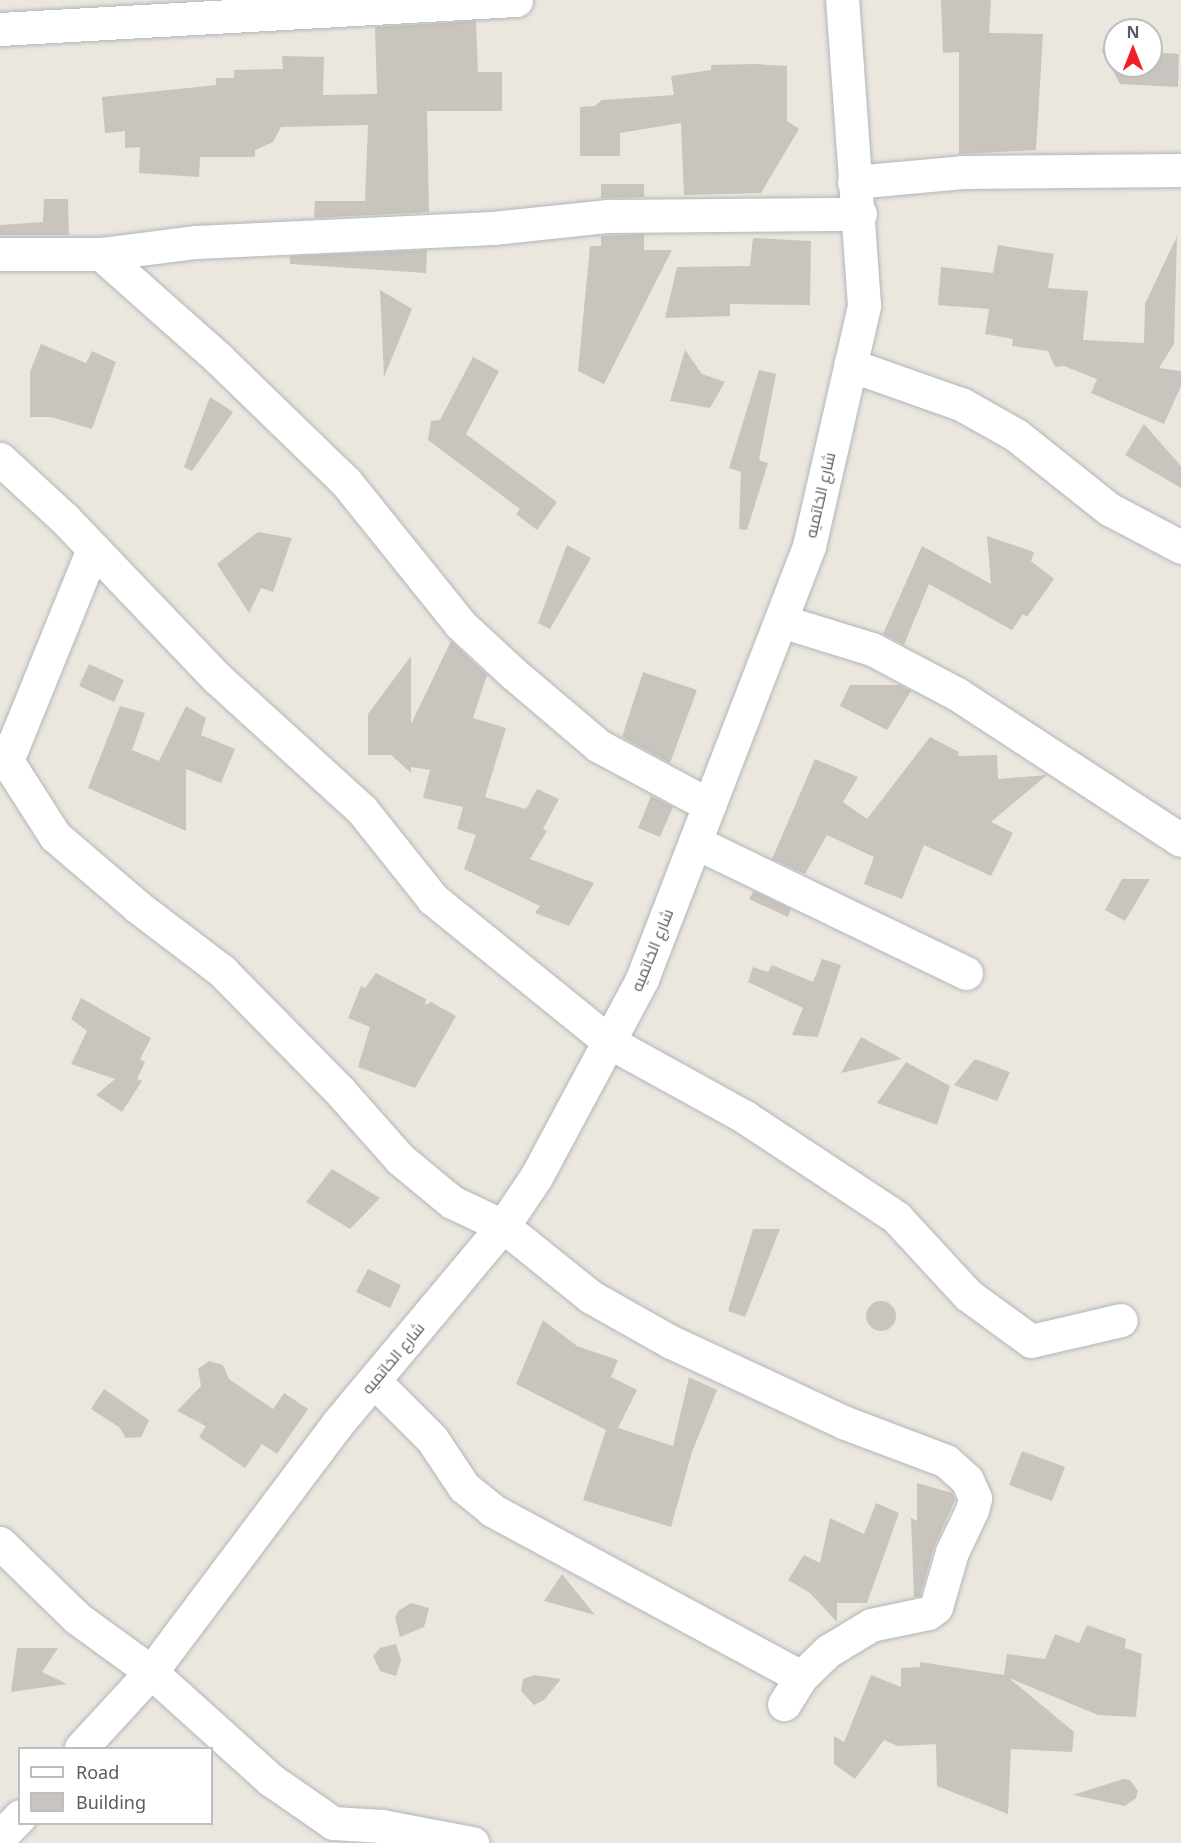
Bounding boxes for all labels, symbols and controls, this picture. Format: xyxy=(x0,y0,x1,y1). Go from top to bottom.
north arrow xyxy=(1103,18,1163,78)
text: N xyxy=(1126,21,1140,43)
street label: شارع الخاتميه xyxy=(801,450,839,540)
street label: شارع الخاتميه xyxy=(627,906,677,994)
street label: شارع الخاتميه xyxy=(358,1318,428,1398)
legend xyxy=(18,1747,213,1825)
text: Road xyxy=(76,1760,119,1784)
text: Building xyxy=(76,1790,146,1814)

